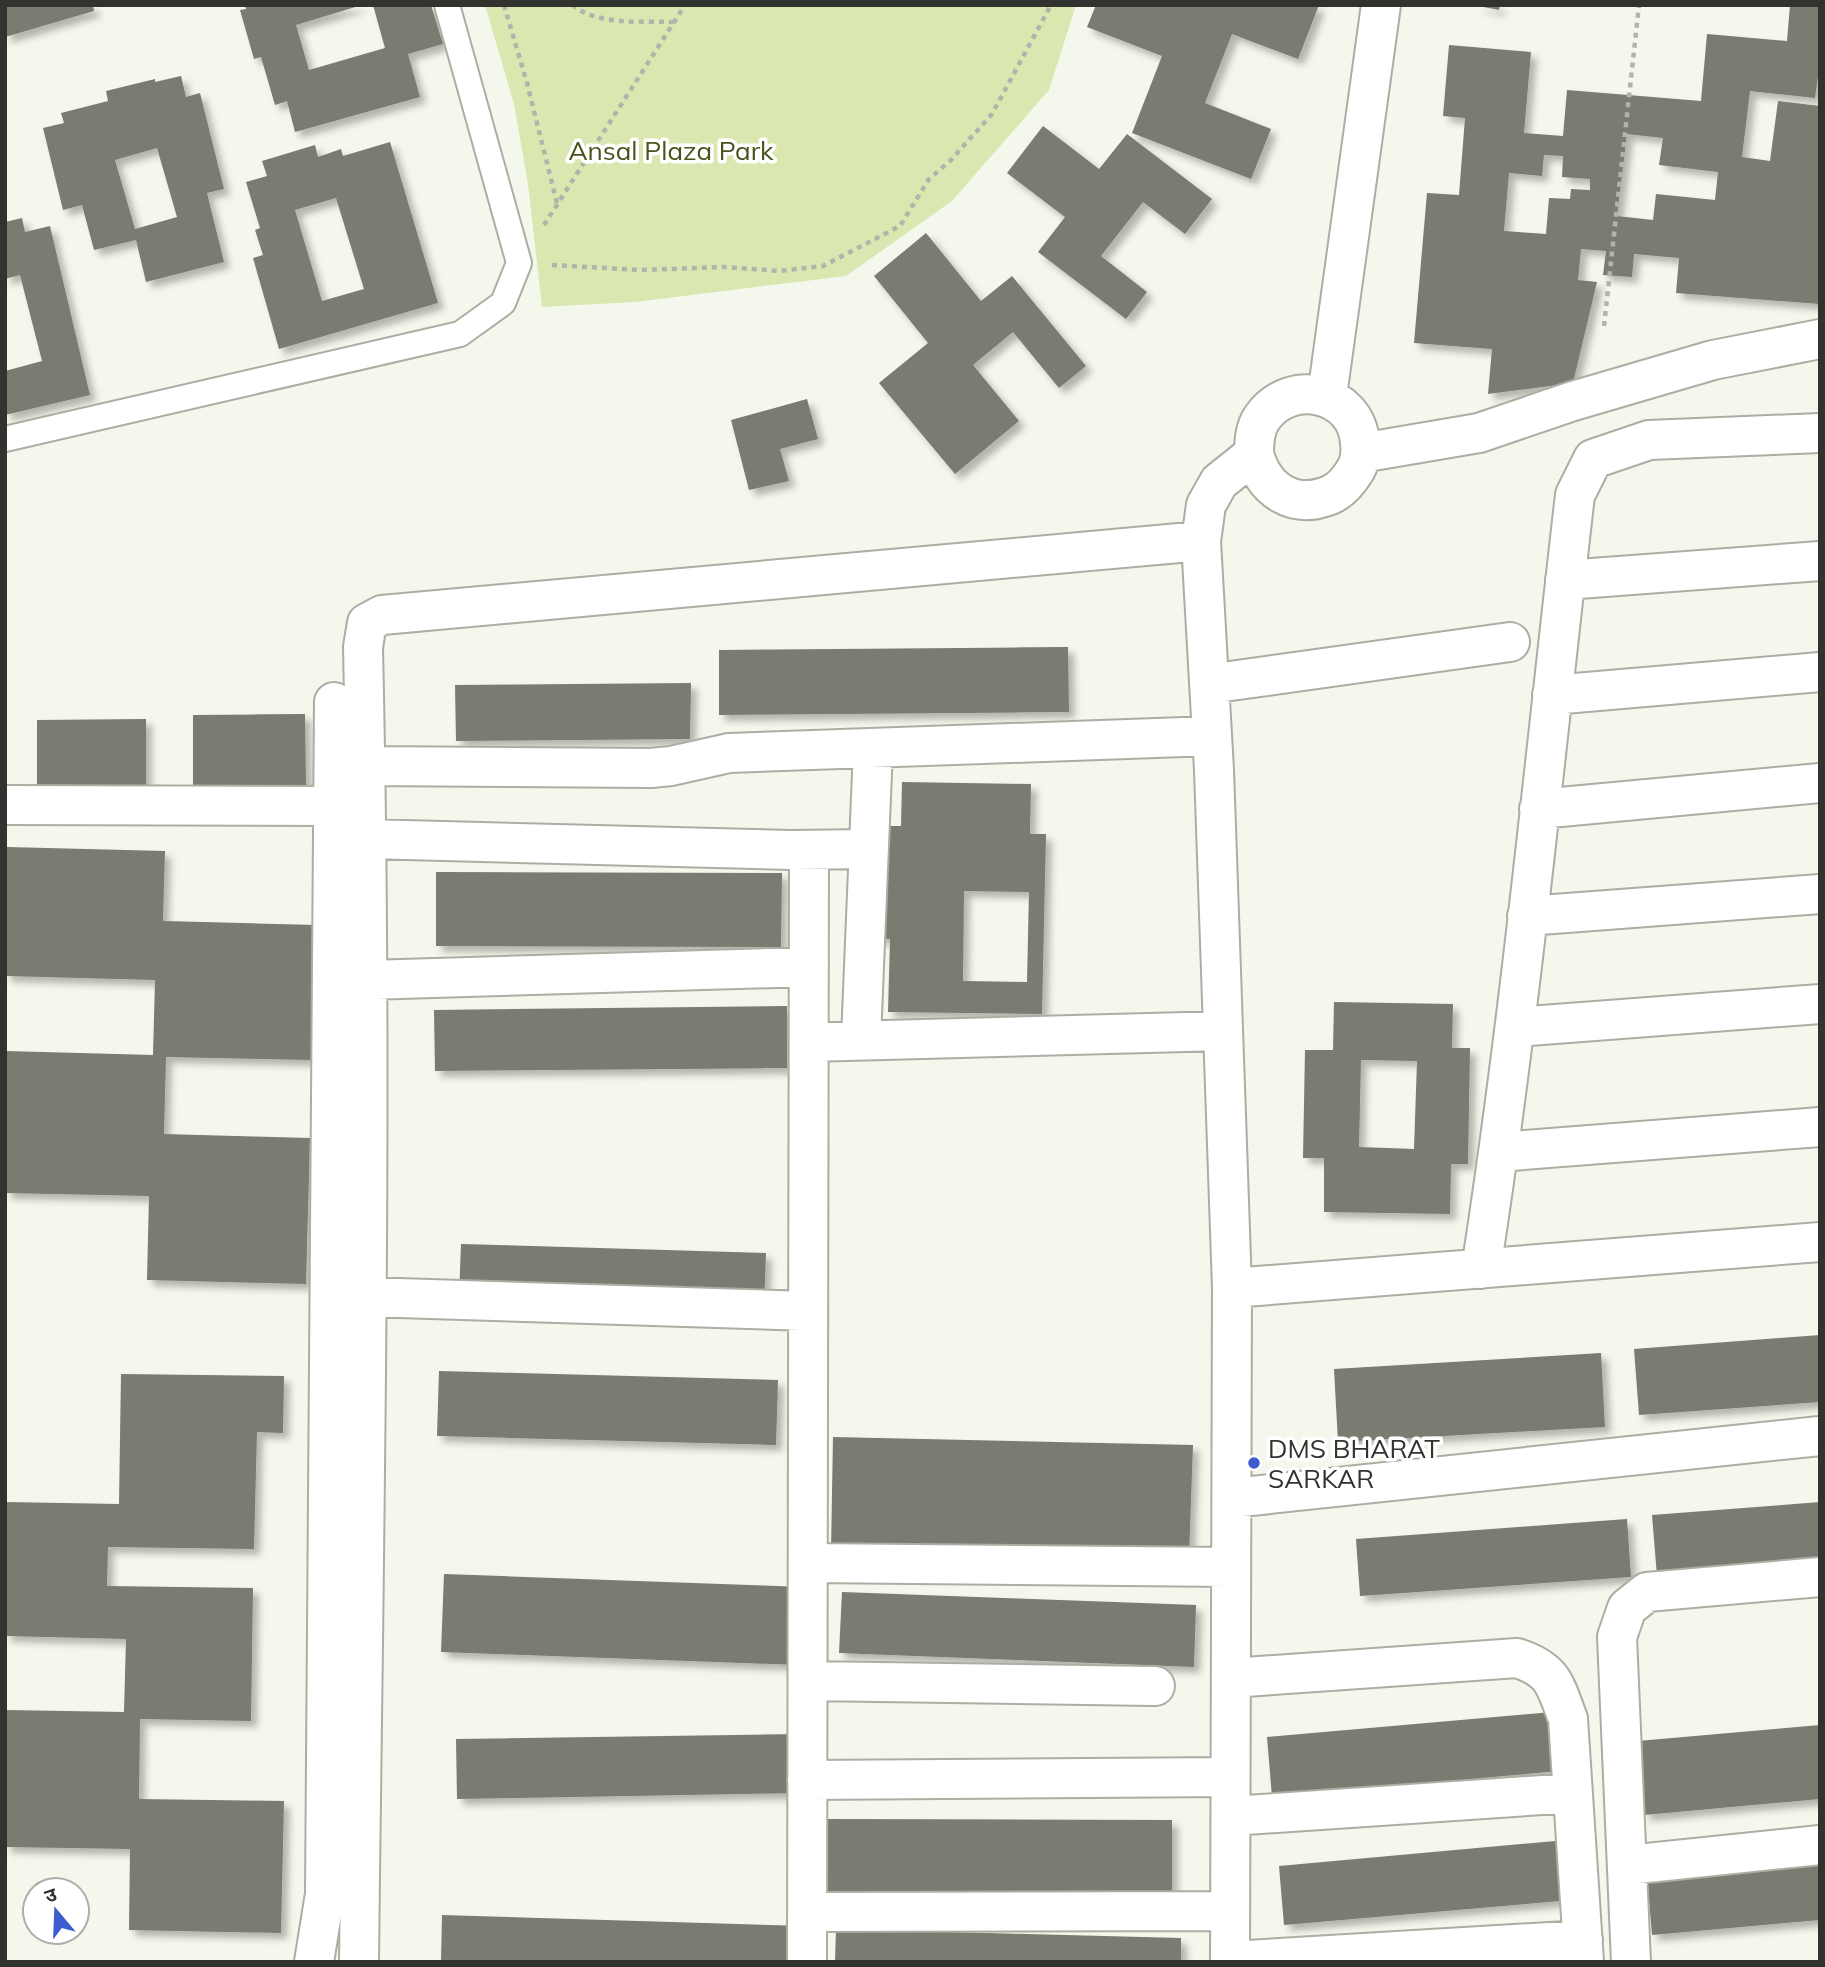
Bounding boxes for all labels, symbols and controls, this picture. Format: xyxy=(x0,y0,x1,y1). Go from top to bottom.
park label: Ansal Plaza Park xyxy=(568,134,774,167)
place label: DMS BHARAT SARKAR xyxy=(1268,1432,1440,1495)
marker: DMS BHARAT SARKAR xyxy=(1246,1455,1262,1471)
north arrow xyxy=(21,1876,91,1946)
text: उ xyxy=(41,1881,60,1908)

